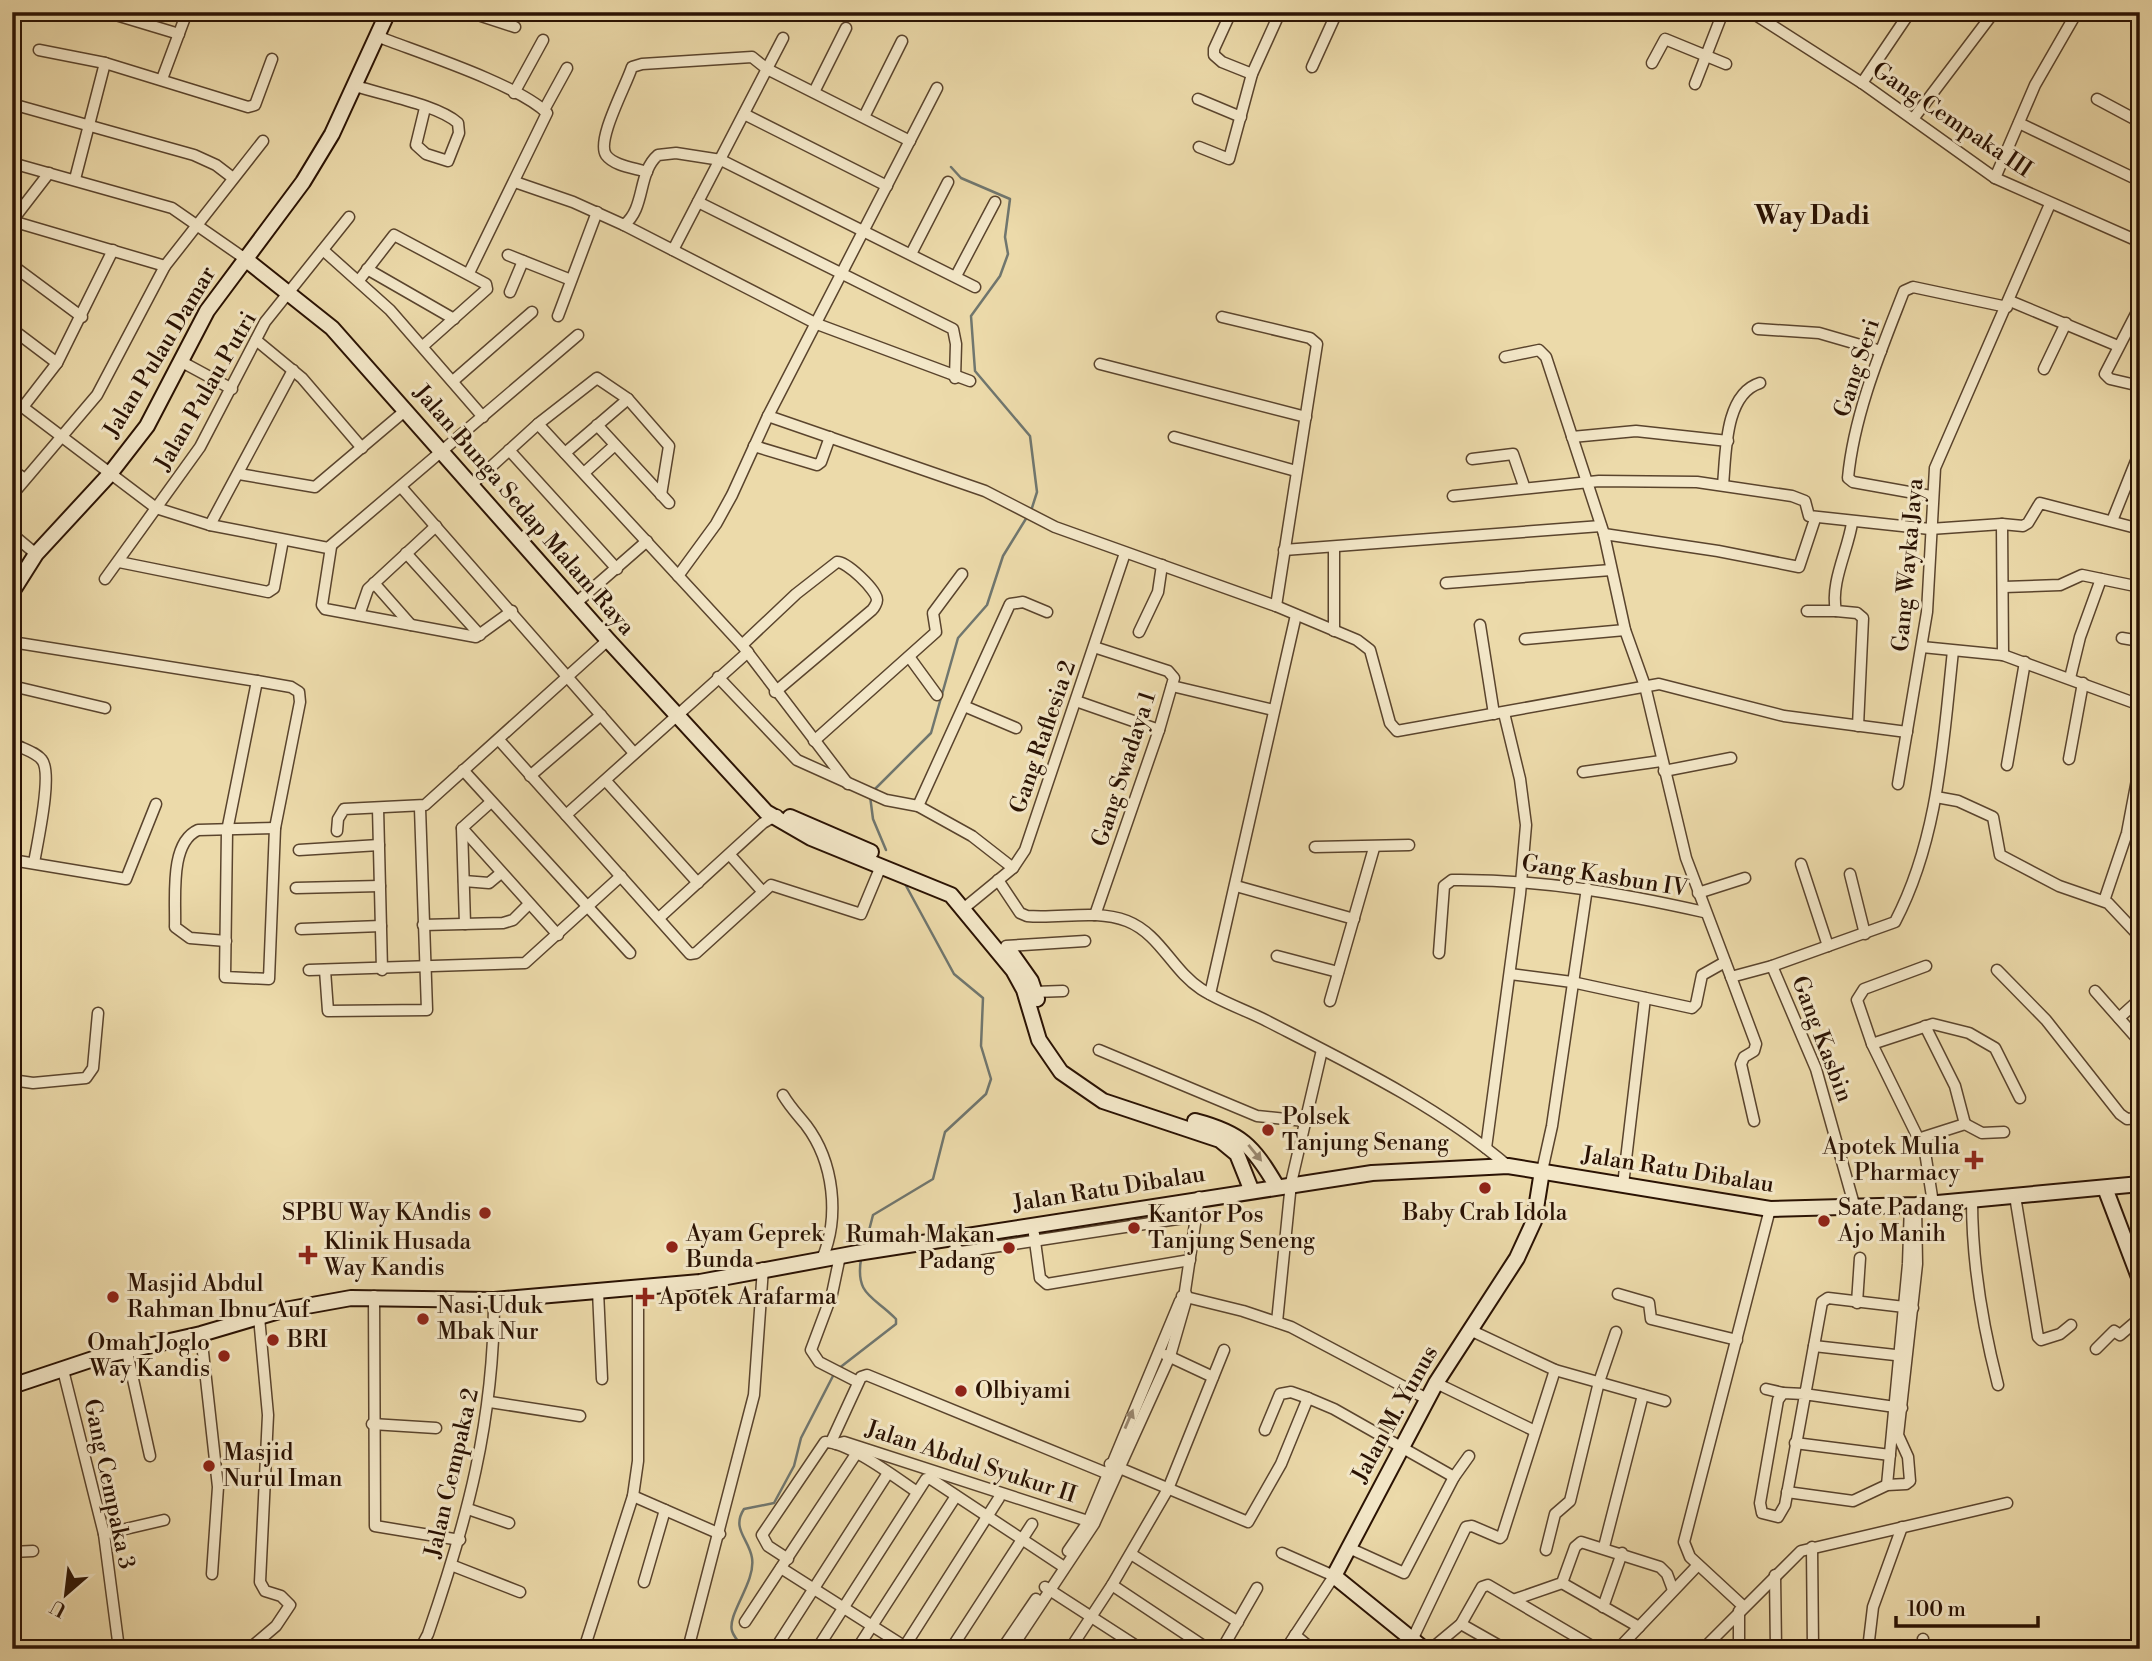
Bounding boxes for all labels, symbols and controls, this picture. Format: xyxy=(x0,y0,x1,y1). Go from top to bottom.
street label: Gang Cempaka III xyxy=(1867,56,2037,184)
district label: Way Dadi xyxy=(1753,200,1870,232)
street label: Jalan Pulau Damar xyxy=(97,261,222,444)
street label: Jalan Pulau Putri xyxy=(149,307,263,476)
street label: Gang Seri xyxy=(1828,315,1886,421)
street label: Jalan Bunga Sedap Malam Raya xyxy=(407,378,641,641)
street label: Gang Wayka Jaya xyxy=(1886,477,1930,653)
street label: Gang Raflesia 2 xyxy=(1004,657,1082,817)
street label: Gang Swadaya 1 xyxy=(1086,688,1162,850)
street label: Gang Kasbun IV xyxy=(1520,849,1691,903)
street label: Gang Kasbin xyxy=(1785,972,1859,1106)
place label: Polsek Tanjung Senang xyxy=(1282,1103,1449,1157)
marker: Polsek Tanjung Senang xyxy=(1260,1122,1276,1138)
place label: Apotek Mulia Pharmacy xyxy=(1821,1133,1961,1187)
street label: Jalan Ratu Dibalau xyxy=(1579,1141,1776,1199)
one-way arrow xyxy=(1247,1144,1263,1162)
marker: Apotek Mulia Pharmacy xyxy=(1966,1152,1982,1168)
street label: Jalan Ratu Dibalau xyxy=(1010,1160,1207,1218)
marker: Baby Crab Idola xyxy=(1477,1180,1493,1196)
place label: Sate Padang Ajo Manih xyxy=(1837,1194,1964,1248)
place label: SPBU Way KAndis xyxy=(282,1199,471,1227)
place label: Baby Crab Idola xyxy=(1402,1199,1568,1227)
place label: Kantor Pos Tanjung Seneng xyxy=(1148,1201,1315,1255)
marker: SPBU Way KAndis xyxy=(477,1205,493,1221)
marker: Sate Padang Ajo Manih xyxy=(1816,1213,1832,1229)
place label: Ayam Geprek Bunda xyxy=(685,1220,824,1274)
marker: Kantor Pos Tanjung Seneng xyxy=(1126,1220,1142,1236)
place label: Rumah Makan Padang xyxy=(846,1221,995,1275)
place label: Klinik Husada Way Kandis xyxy=(323,1228,472,1282)
marker: Ayam Geprek Bunda xyxy=(664,1239,680,1255)
marker: Rumah Makan Padang xyxy=(1001,1240,1017,1256)
marker: Klinik Husada Way Kandis xyxy=(298,1245,318,1265)
place label: Masjid Abdul Rahman Ibnu Auf xyxy=(127,1270,311,1324)
place label: Apotek Arafarma xyxy=(658,1283,837,1311)
marker: Masjid Abdul Rahman Ibnu Auf xyxy=(105,1289,121,1305)
marker: Apotek Arafarma xyxy=(637,1289,653,1305)
place label: Nasi Uduk Mbak Nur xyxy=(437,1292,544,1346)
marker: Nasi Uduk Mbak Nur xyxy=(415,1311,431,1327)
place label: BRI xyxy=(286,1326,328,1354)
place label: Omah Joglo Way Kandis xyxy=(87,1329,210,1383)
marker: BRI xyxy=(265,1332,281,1348)
street label: Jalan M. Yunus xyxy=(1345,1341,1444,1488)
marker: Omah Joglo Way Kandis xyxy=(216,1348,232,1364)
place label: Olbiyami xyxy=(975,1377,1071,1405)
marker: Olbiyami xyxy=(953,1383,969,1399)
street label: Jalan Cempaka 2 xyxy=(419,1386,485,1561)
street label: Gang Cempaka 3 xyxy=(77,1396,141,1572)
one-way arrow xyxy=(1124,1409,1135,1430)
street label: Jalan Abdul Syukur II xyxy=(861,1414,1080,1509)
place label: Masjid Nurul Iman xyxy=(223,1439,343,1493)
marker: Masjid Nurul Iman xyxy=(201,1458,217,1474)
north arrow xyxy=(32,1560,102,1630)
scale bar xyxy=(1896,1584,2038,1628)
text: U xyxy=(46,1594,71,1622)
text: 100 m xyxy=(1907,1597,1966,1623)

